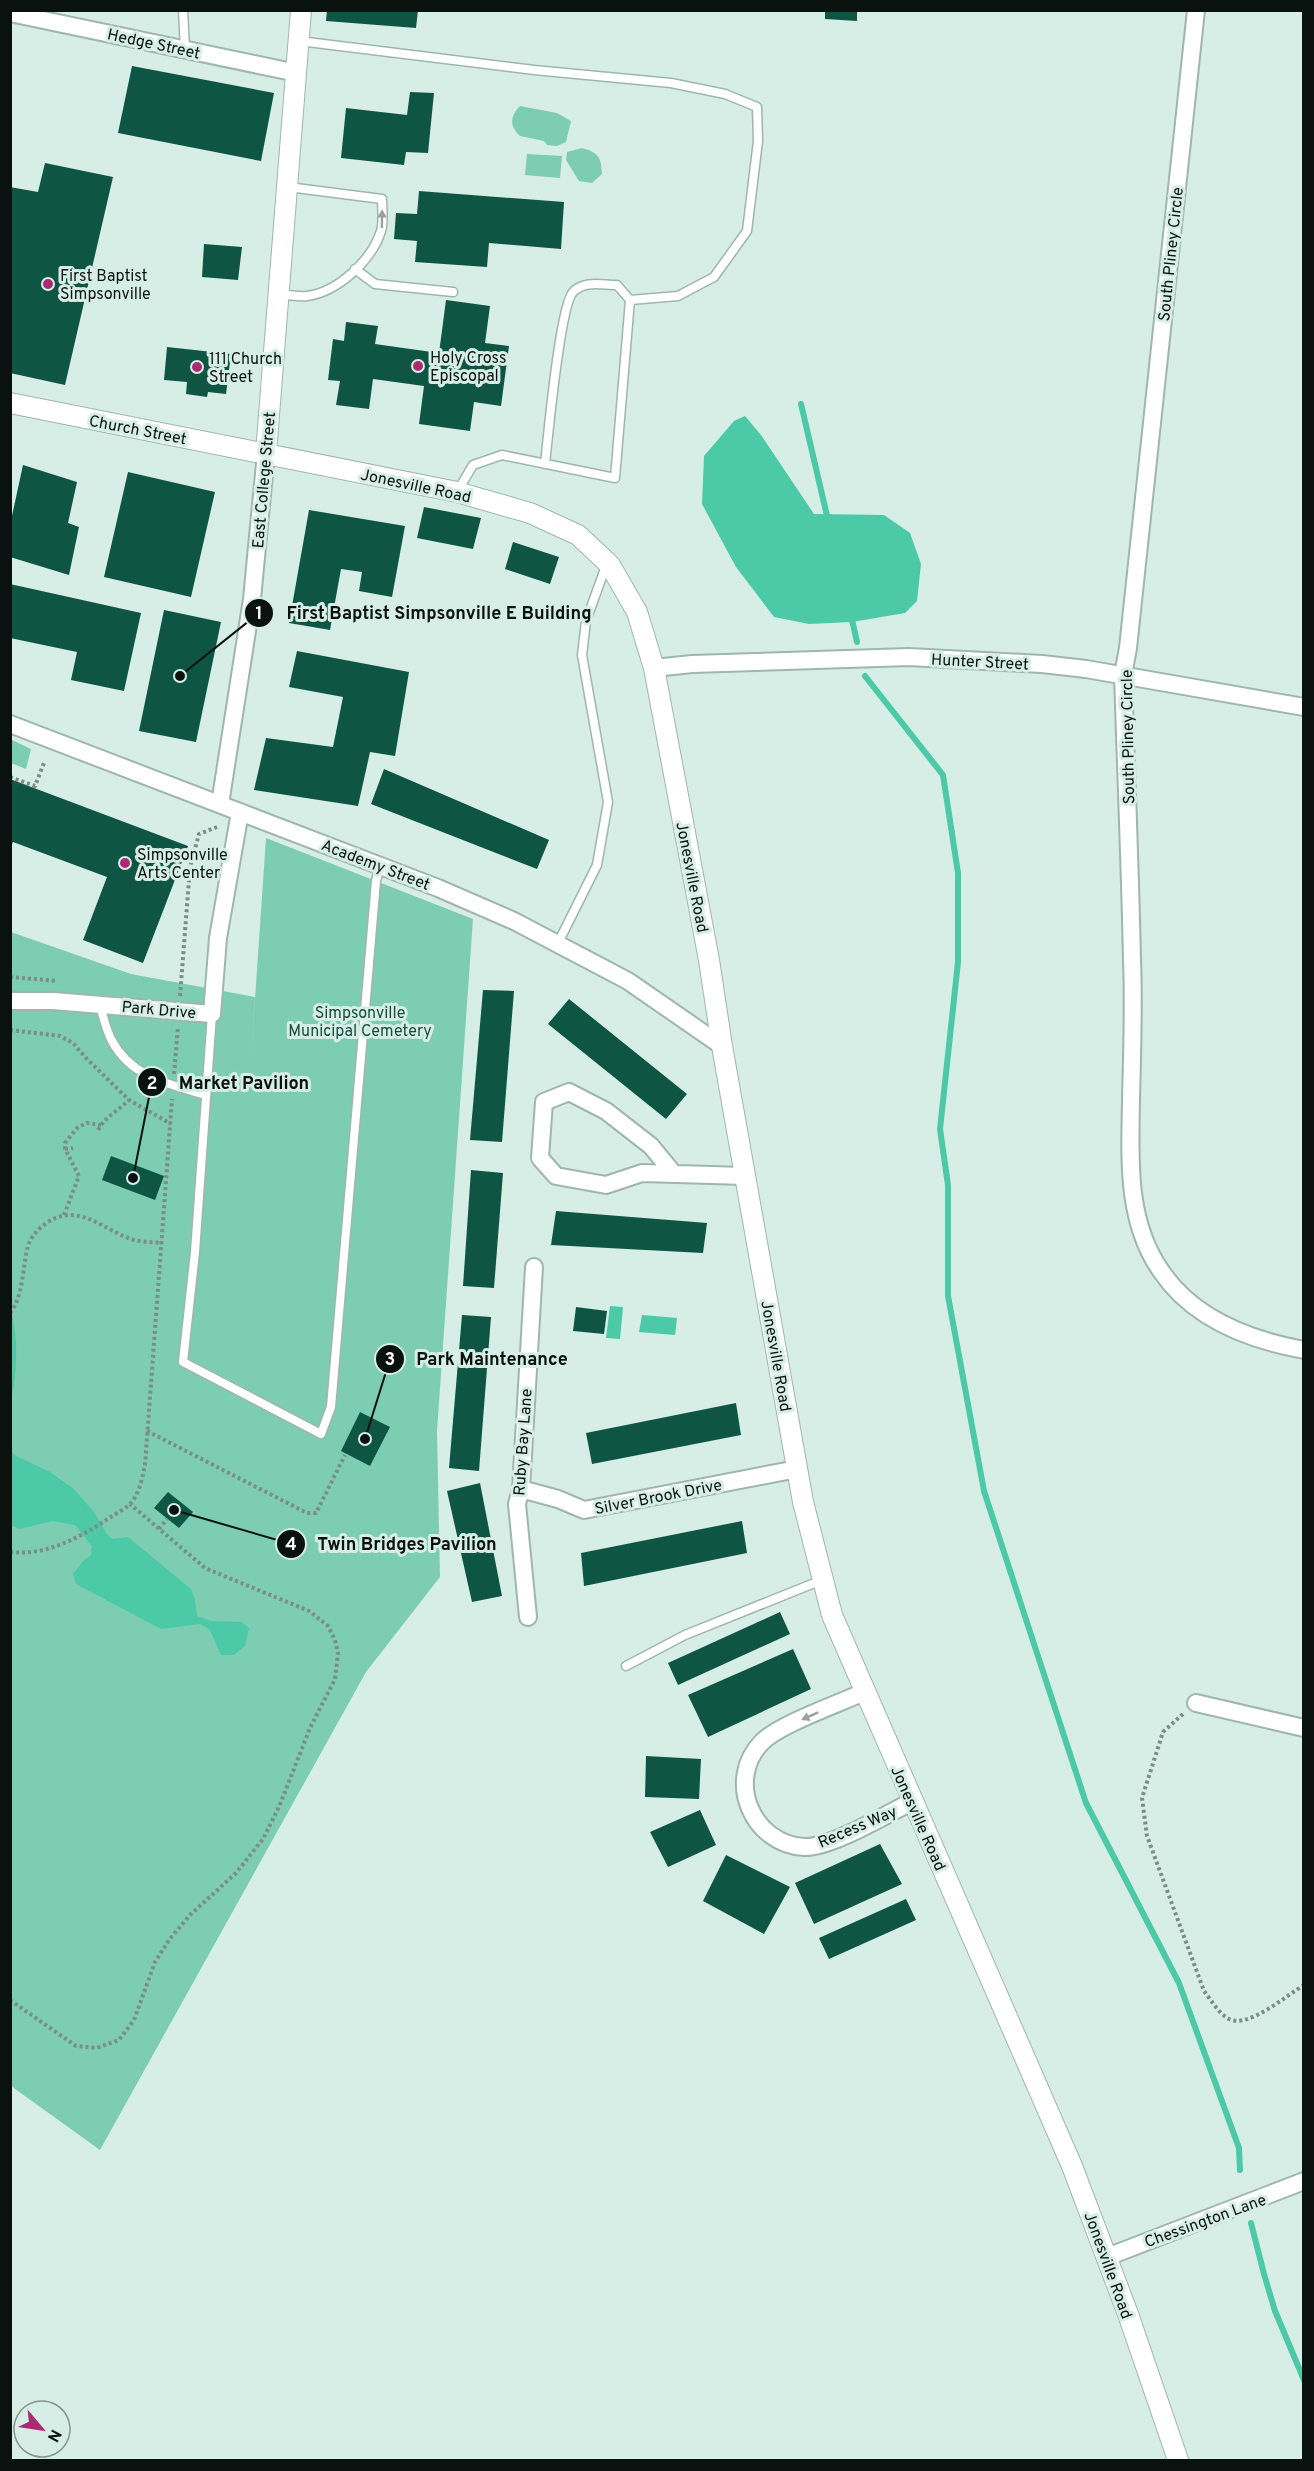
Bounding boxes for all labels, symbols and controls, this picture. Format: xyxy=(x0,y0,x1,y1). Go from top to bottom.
street label: Hedge Street xyxy=(105,25,202,65)
street label: South Pliney Circle xyxy=(1155,186,1189,322)
one-way arrow xyxy=(377,209,387,228)
place label: First Baptist Simpsonville xyxy=(60,267,151,305)
marker: First Baptist Simpsonville xyxy=(41,277,55,291)
place label: Holy Cross Episcopal xyxy=(430,349,507,387)
place label: 111 Church Street xyxy=(209,350,282,388)
marker: Holy Cross Episcopal xyxy=(411,359,425,373)
marker: 111 Church Street xyxy=(190,360,204,374)
street label: East College Street xyxy=(249,411,281,549)
street label: Church Street xyxy=(87,412,188,450)
street label: Jonesville Road xyxy=(358,465,473,508)
callout: First Baptist Simpsonville E Building xyxy=(244,595,603,631)
text: 1 xyxy=(255,603,263,626)
text: First Baptist Simpsonville E Building xyxy=(286,603,592,626)
street label: Hunter Street xyxy=(931,650,1029,676)
street label: South Pliney Circle xyxy=(1118,669,1140,805)
street label: Jonesville Road xyxy=(670,820,712,935)
street label: Academy Street xyxy=(318,836,432,896)
place label: Simpsonville Arts Center xyxy=(137,846,228,884)
marker: Simpsonville Arts Center xyxy=(118,856,132,870)
street label: Park Drive xyxy=(121,998,197,1024)
park label: Simpsonville Municipal Cemetery xyxy=(288,1004,432,1042)
callout: Market Pavilion xyxy=(137,1064,321,1100)
text: 2 xyxy=(146,1073,158,1096)
text: Market Pavilion xyxy=(179,1073,309,1096)
street label: Jonesville Road xyxy=(755,1299,795,1414)
callout: Park Maintenance xyxy=(375,1341,580,1377)
text: 3 xyxy=(385,1349,395,1372)
text: Park Maintenance xyxy=(416,1349,568,1372)
street label: Ruby Bay Lane xyxy=(510,1388,538,1496)
street label: Silver Brook Drive xyxy=(593,1476,724,1520)
callout: Twin Bridges Pavilion xyxy=(276,1526,509,1562)
text: 4 xyxy=(285,1534,297,1557)
text: Twin Bridges Pavilion xyxy=(317,1534,497,1557)
one-way arrow xyxy=(801,1711,819,1721)
street label: Jonesville Road xyxy=(885,1763,949,1874)
street label: Recess Way xyxy=(815,1802,900,1853)
street label: Chessington Lane xyxy=(1142,2191,1269,2253)
street label: Jonesville Road xyxy=(1078,2209,1136,2322)
north arrow xyxy=(12,2399,72,2459)
text: N xyxy=(42,2425,65,2445)

